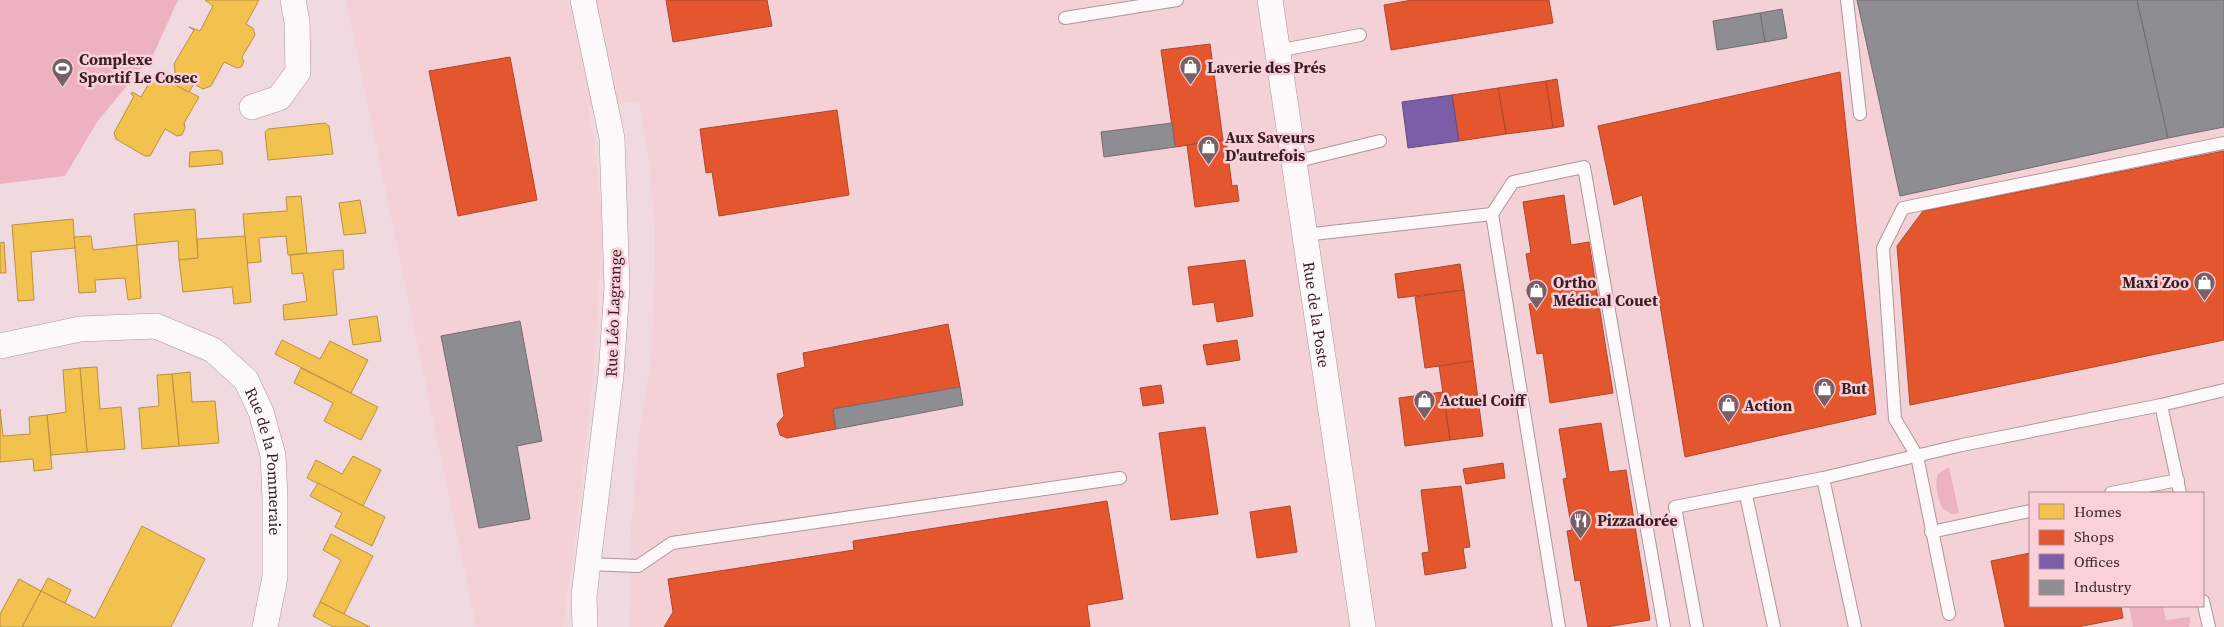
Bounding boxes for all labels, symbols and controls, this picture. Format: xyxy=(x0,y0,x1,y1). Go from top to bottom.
place label: Complexe Sportif Le Cosec xyxy=(79,48,198,88)
shop icon: Laverie des Prés xyxy=(1179,55,1203,86)
sports icon: Complexe Sportif Le Cosec xyxy=(51,56,75,87)
place label: Laverie des Prés xyxy=(1207,56,1326,78)
place label: Aux Saveurs D'autrefois xyxy=(1225,126,1315,166)
shop icon: Aux Saveurs D'autrefois xyxy=(1197,134,1221,165)
street label: Rue Léo Lagrange xyxy=(600,249,626,377)
street label: Rue de la Poste xyxy=(1298,260,1335,369)
shop icon: Maxi Zoo xyxy=(2193,270,2217,301)
place label: Ortho Médical Couet xyxy=(1553,271,1658,311)
place label: Maxi Zoo xyxy=(2122,271,2189,293)
shop icon: Ortho Médical Couet xyxy=(1525,279,1549,310)
shop icon: But xyxy=(1813,376,1837,407)
place label: But xyxy=(1841,377,1867,399)
street label: Rue de la Pommeraie xyxy=(240,383,286,535)
shop icon: Actuel Coiff xyxy=(1412,388,1436,419)
place label: Actuel Coiff xyxy=(1440,389,1528,411)
shop icon: Action xyxy=(1716,393,1740,424)
place label: Action xyxy=(1744,394,1792,416)
legend xyxy=(2029,492,2204,607)
text: Homes xyxy=(2074,501,2121,522)
restaurant icon: Pizzadorée xyxy=(1569,508,1593,539)
place label: Pizzadorée xyxy=(1597,509,1678,531)
text: Shops xyxy=(2074,526,2114,547)
text: Offices xyxy=(2074,551,2120,572)
text: Industry xyxy=(2074,576,2132,597)

